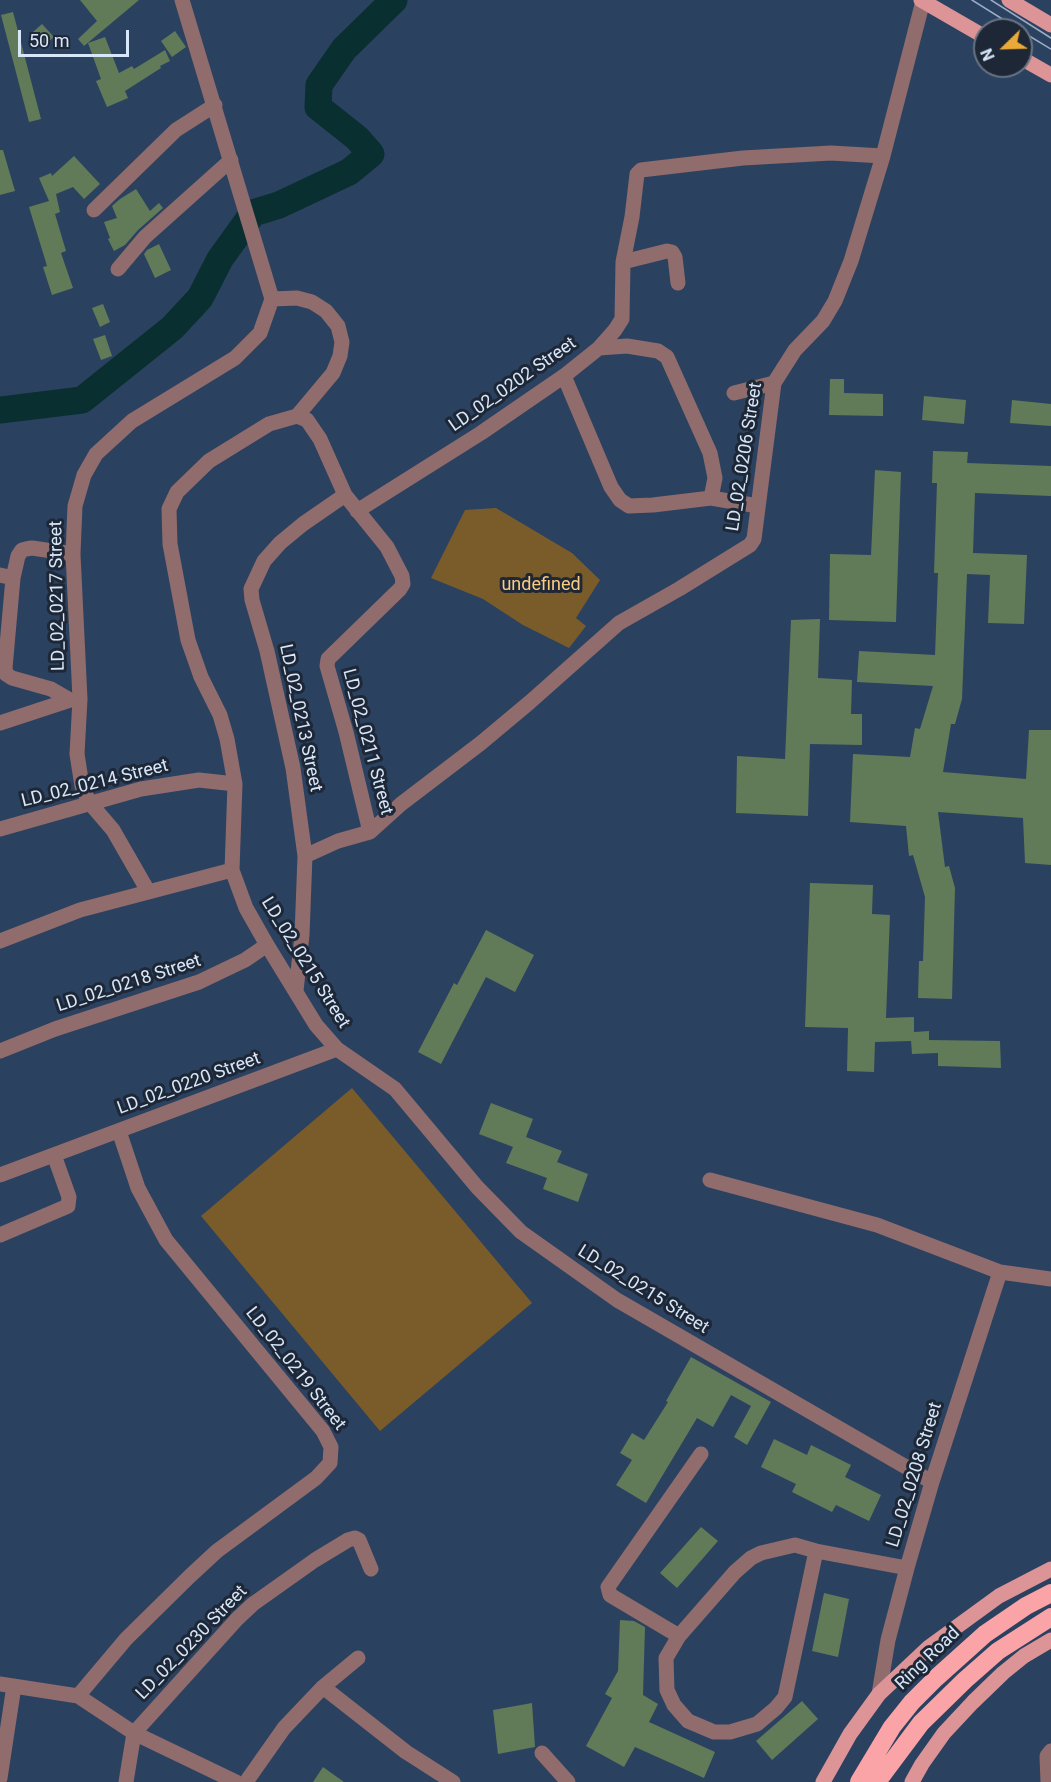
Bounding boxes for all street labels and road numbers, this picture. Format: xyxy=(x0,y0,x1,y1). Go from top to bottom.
street label: LD_02_0202 Street xyxy=(445,333,581,437)
street label: LD_02_0206 Street xyxy=(723,381,767,533)
street label: LD_02_0217 Street xyxy=(46,521,70,671)
street label: LD_02_0213 Street xyxy=(274,642,326,794)
street label: LD_02_0211 Street xyxy=(337,667,397,817)
street label: LD_02_0214 Street xyxy=(19,755,171,813)
street label: LD_02_0215 Street xyxy=(256,894,354,1032)
street label: LD_02_0218 Street xyxy=(54,950,204,1018)
street label: LD_02_0220 Street xyxy=(115,1048,263,1120)
street label: LD_02_0215 Street xyxy=(574,1241,712,1339)
street label: LD_02_0219 Street xyxy=(240,1303,350,1435)
street label: LD_02_0208 Street xyxy=(883,1400,947,1550)
street label: LD_02_0230 Street xyxy=(132,1581,252,1705)
street label: Ring Road xyxy=(891,1623,965,1695)

